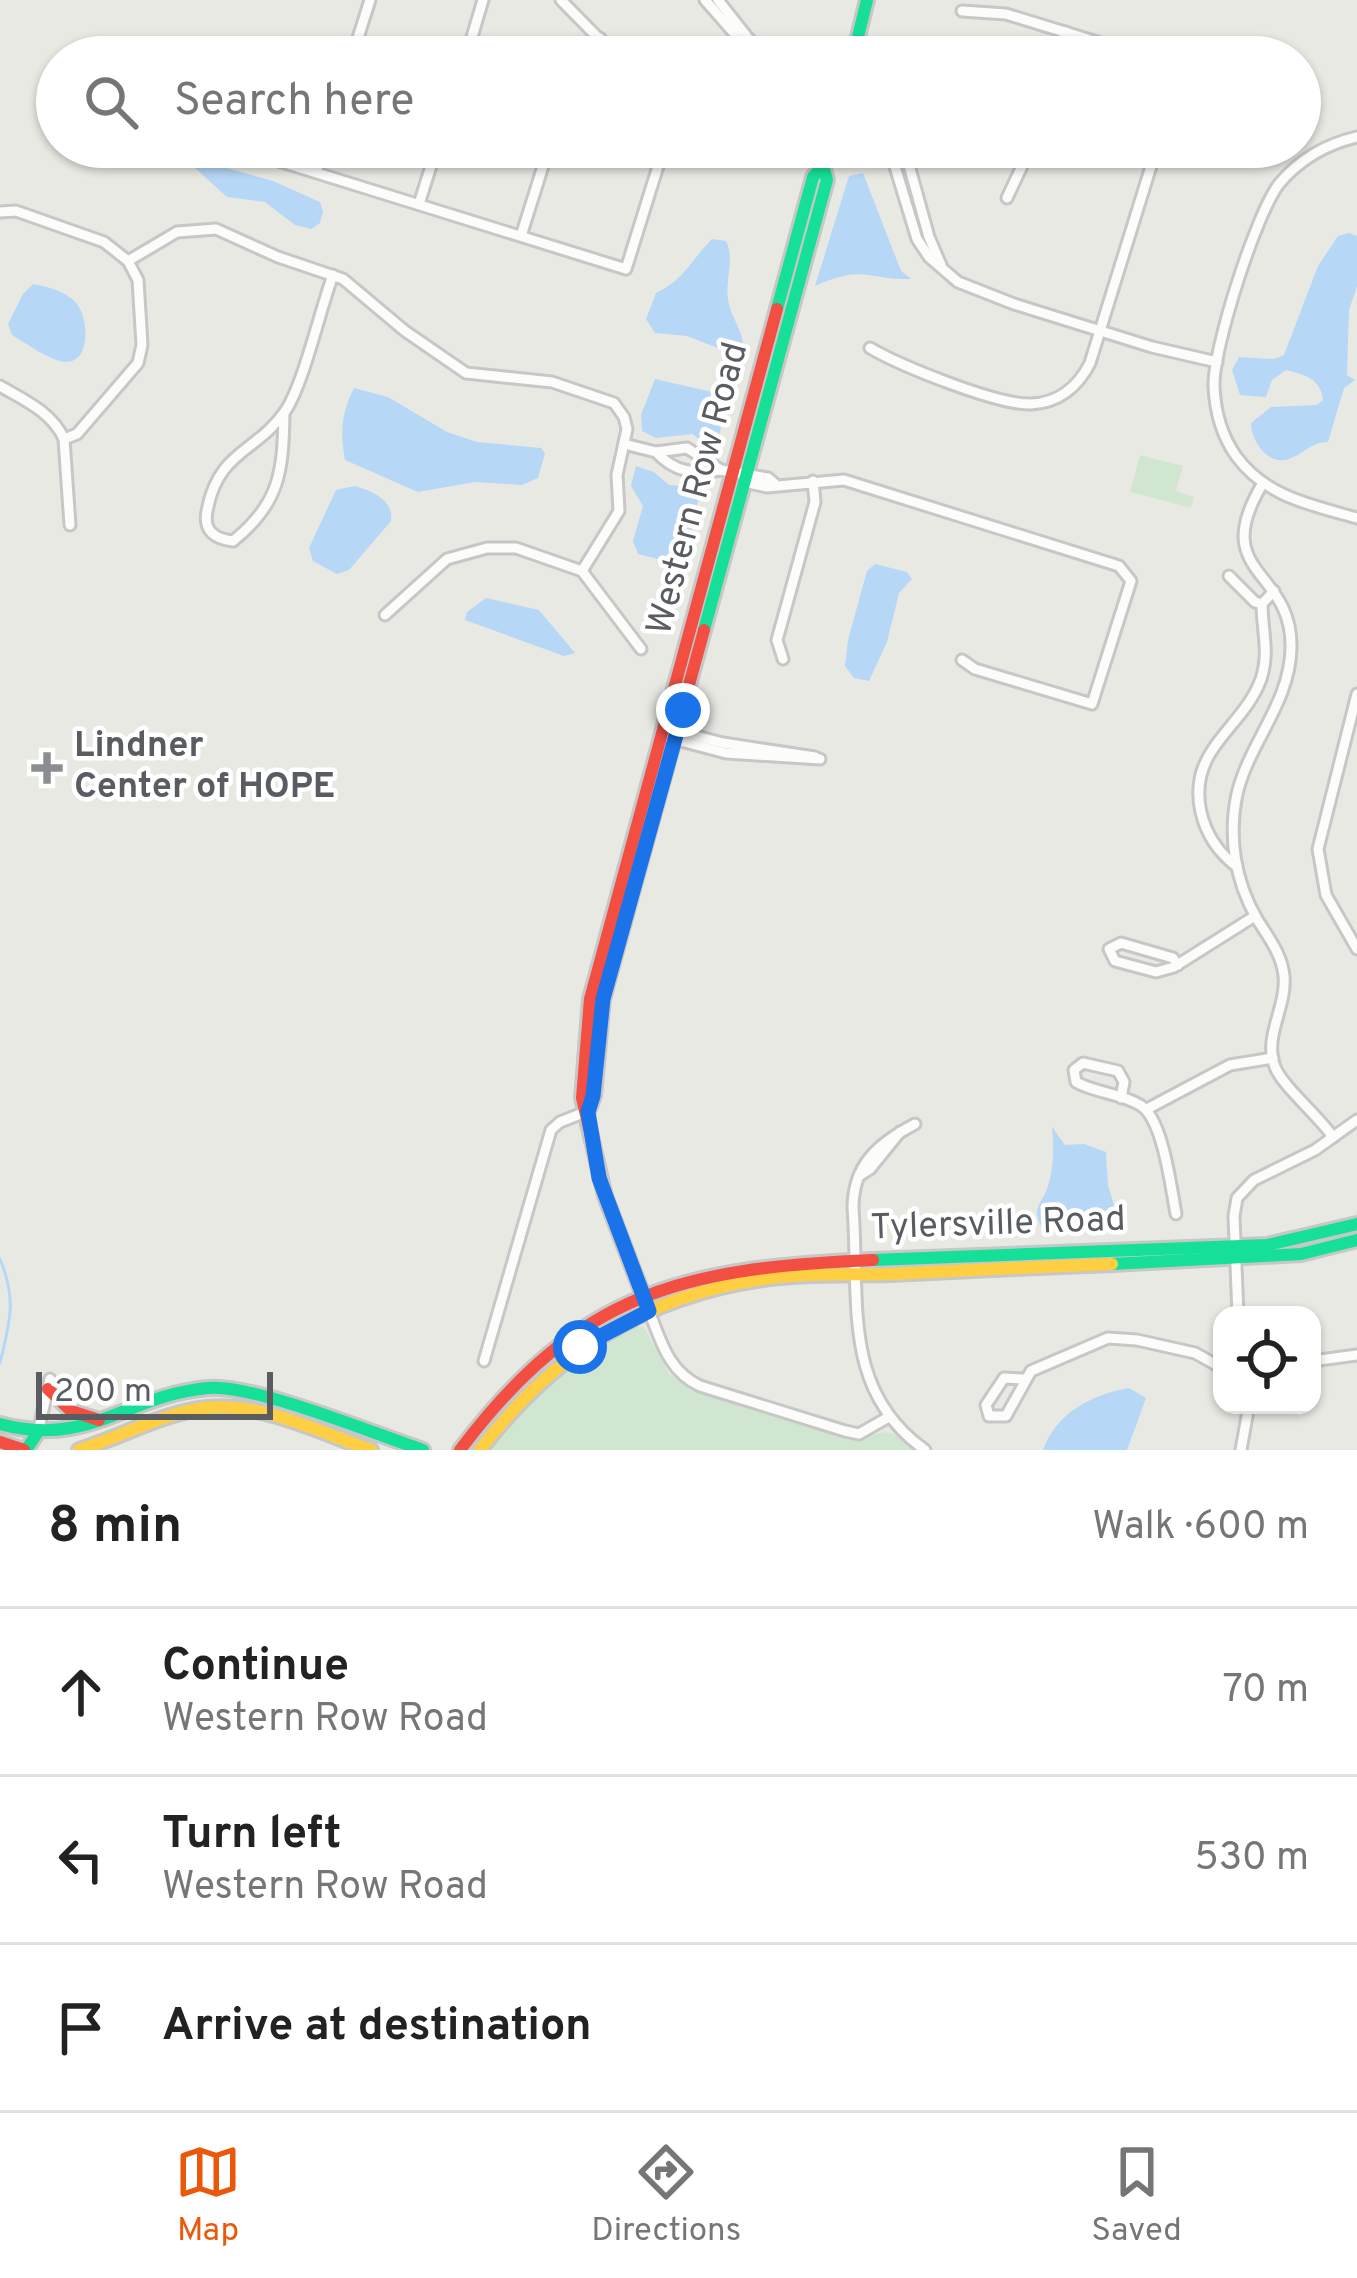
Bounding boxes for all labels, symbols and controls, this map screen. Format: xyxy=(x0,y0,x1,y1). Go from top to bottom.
search box xyxy=(36,36,1321,168)
icon: search xyxy=(78,69,144,135)
text: Search here xyxy=(174,74,414,131)
street label: Western Row Road xyxy=(638,338,760,640)
route end xyxy=(656,683,710,737)
place label: Lindner Center of HOPE xyxy=(74,724,335,811)
marker: Lindner Center of HOPE xyxy=(31,752,63,784)
street label: Tylersville Road xyxy=(870,1198,1126,1252)
map controls xyxy=(1213,1306,1321,1414)
button: locate xyxy=(1213,1306,1321,1414)
route start xyxy=(553,1320,607,1374)
scale bar xyxy=(36,1366,273,1419)
text: 200 m xyxy=(54,1372,152,1414)
text: 8 min xyxy=(48,1496,182,1561)
text: Walk · 600 m xyxy=(1092,1504,1309,1553)
text: Continue xyxy=(162,1639,349,1696)
icon: ahead xyxy=(48,1659,114,1725)
text: 70 m xyxy=(1223,1667,1309,1716)
text: Western Row Road xyxy=(162,1696,488,1745)
text: Turn left xyxy=(162,1807,341,1864)
icon: left xyxy=(48,1827,114,1893)
text: 530 m xyxy=(1194,1835,1309,1884)
text: Western Row Road xyxy=(162,1864,488,1913)
icon: arrive xyxy=(48,1995,114,2061)
text: Arrive at destination xyxy=(162,1999,592,2056)
tab: Map xyxy=(175,2139,241,2253)
tab: Directions xyxy=(591,2139,741,2253)
tab: Saved xyxy=(1091,2139,1182,2253)

